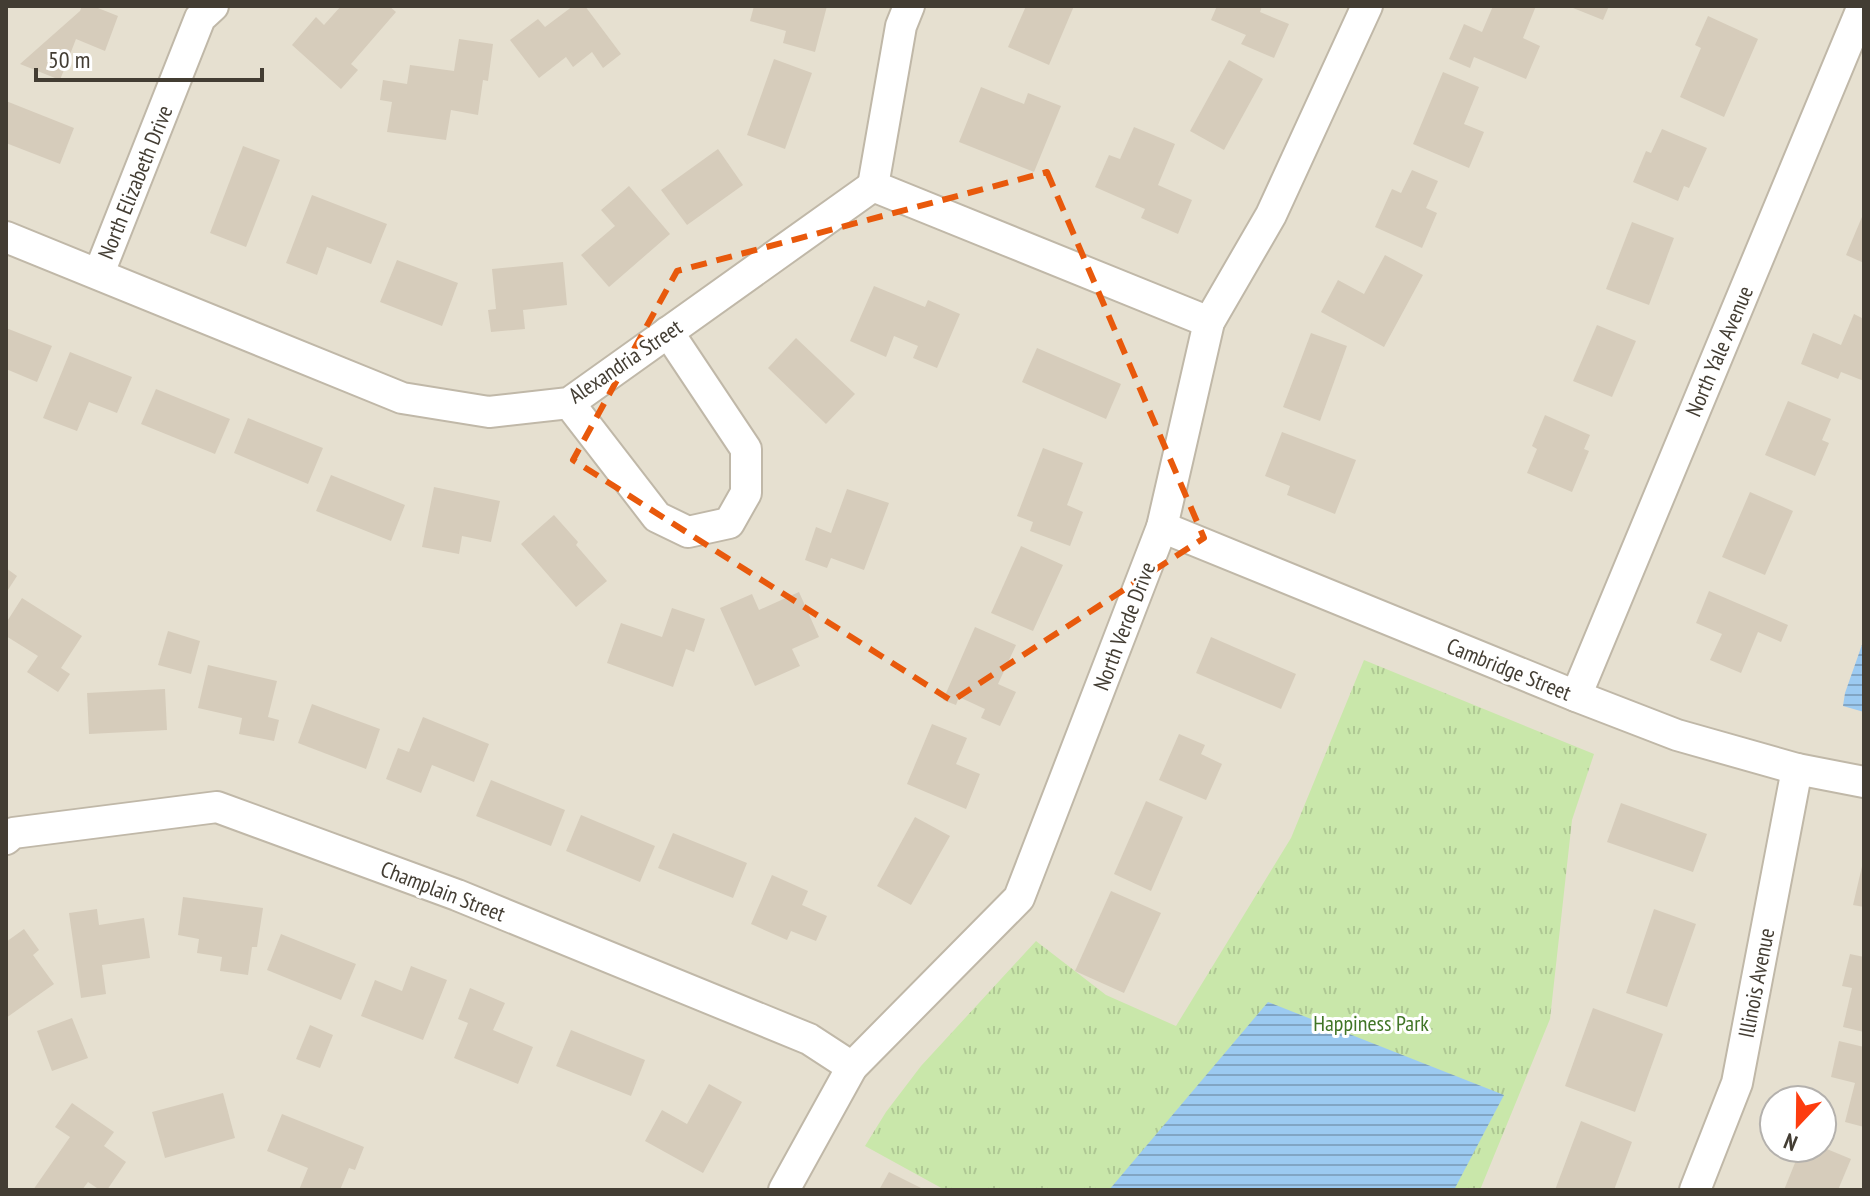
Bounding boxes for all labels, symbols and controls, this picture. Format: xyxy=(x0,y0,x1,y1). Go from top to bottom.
scale bar xyxy=(36,32,262,82)
text: 50 m xyxy=(48,44,90,75)
street label: North Elizabeth Drive xyxy=(91,101,179,263)
street label: North Yale Avenue xyxy=(1679,281,1759,421)
street label: Alexandria Street xyxy=(563,313,687,409)
street label: North Verde Drive xyxy=(1087,558,1161,694)
street label: Cambridge Street xyxy=(1443,631,1575,707)
street label: Champlain Street xyxy=(377,854,509,928)
street label: Illinois Avenue xyxy=(1732,926,1780,1040)
park label: Happiness Park xyxy=(1313,1009,1429,1037)
north arrow xyxy=(1758,1084,1838,1164)
text: N xyxy=(1780,1127,1801,1158)

